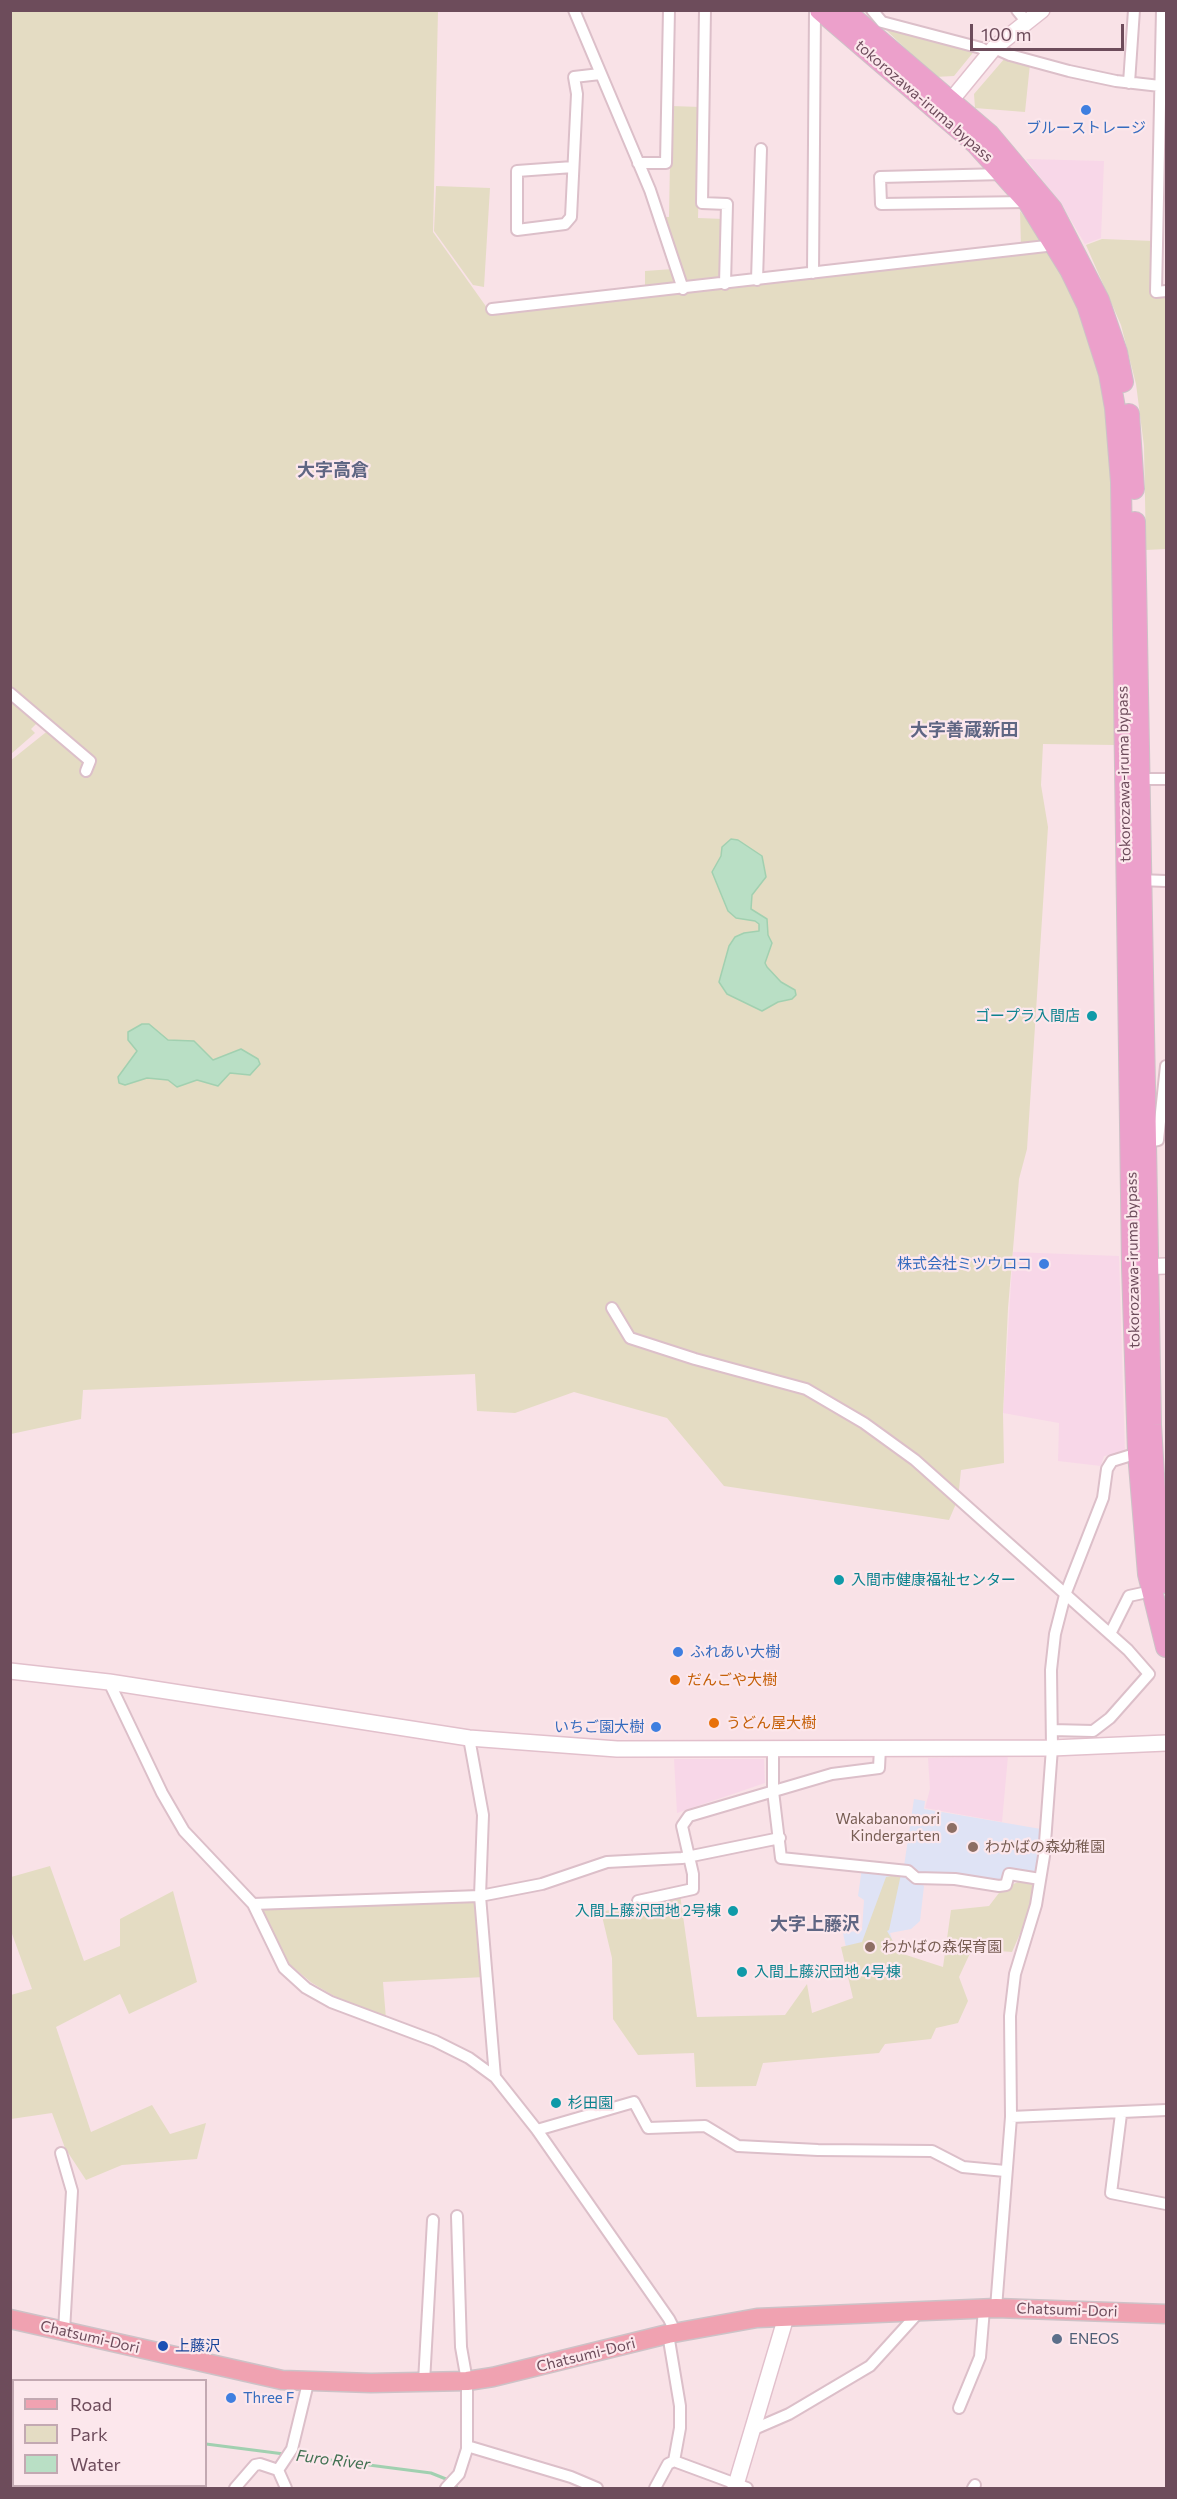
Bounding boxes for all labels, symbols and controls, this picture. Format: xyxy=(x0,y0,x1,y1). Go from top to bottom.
scale bar xyxy=(973,12,1128,50)
text: 100 m xyxy=(981,23,1031,45)
street label: tokorozawa-iruma bypass xyxy=(852,36,996,166)
marker: ブルーストレージ xyxy=(1079,103,1093,117)
place label: ブルーストレージ xyxy=(1026,119,1146,137)
district label: 大字高倉 xyxy=(297,459,369,481)
street label: tokorozawa-iruma bypass xyxy=(1113,686,1135,862)
district label: 大字善蔵新田 xyxy=(910,719,1018,741)
place label: ゴープラ入間店 xyxy=(975,1007,1080,1025)
marker: ゴープラ入間店 xyxy=(1085,1009,1099,1023)
street label: tokorozawa-iruma bypass xyxy=(1122,1172,1144,1348)
place label: 株式会社ミツウロコ xyxy=(897,1255,1032,1273)
marker: 株式会社ミツウロコ xyxy=(1037,1257,1051,1271)
place label: 入間市健康福祉センター xyxy=(851,1571,1016,1589)
marker: 入間市健康福祉センター xyxy=(832,1573,846,1587)
place label: ふれあい大樹 xyxy=(690,1643,780,1661)
marker: ふれあい大樹 xyxy=(671,1645,685,1659)
place label: だんごや大樹 xyxy=(687,1671,777,1689)
marker: だんごや大樹 xyxy=(668,1673,682,1687)
place label: うどん屋大樹 xyxy=(726,1714,816,1732)
marker: うどん屋大樹 xyxy=(707,1716,721,1730)
place label: いちご園大樹 xyxy=(554,1718,644,1736)
marker: いちご園大樹 xyxy=(649,1720,663,1734)
place label: Wakabanomori Kindergarten xyxy=(835,1810,940,1845)
marker: Wakabanomori Kindergarten xyxy=(945,1821,959,1835)
place label: わかばの森幼稚園 xyxy=(985,1838,1105,1856)
marker: わかばの森幼稚園 xyxy=(966,1840,980,1854)
place label: 入間上藤沢団地 2号棟 xyxy=(575,1902,721,1920)
marker: 入間上藤沢団地 2号棟 xyxy=(726,1904,740,1918)
district label: 大字上藤沢 xyxy=(770,1913,860,1935)
place label: わかばの森保育園 xyxy=(882,1938,1002,1956)
marker: わかばの森保育園 xyxy=(863,1940,877,1954)
place label: 入間上藤沢団地 4号棟 xyxy=(754,1963,901,1981)
marker: 入間上藤沢団地 4号棟 xyxy=(735,1965,749,1979)
place label: 杉田園 xyxy=(568,2094,613,2112)
marker: 杉田園 xyxy=(549,2096,563,2110)
street label: Chatsumi-Dori xyxy=(1016,2299,1118,2321)
street label: Chatsumi-Dori xyxy=(39,2317,141,2357)
place label: ENEOS xyxy=(1069,2330,1119,2348)
marker: ENEOS xyxy=(1050,2332,1064,2346)
street label: Chatsumi-Dori xyxy=(535,2334,637,2376)
place label: 上藤沢 xyxy=(175,2337,220,2355)
marker: 上藤沢 xyxy=(156,2339,170,2353)
legend xyxy=(12,2379,207,2487)
place label: Three F xyxy=(243,2389,294,2407)
marker: Three F xyxy=(224,2391,238,2405)
text: Road xyxy=(70,2393,112,2415)
text: Park xyxy=(70,2423,108,2445)
water label: Furo River xyxy=(295,2446,371,2474)
text: Water xyxy=(70,2453,121,2475)

